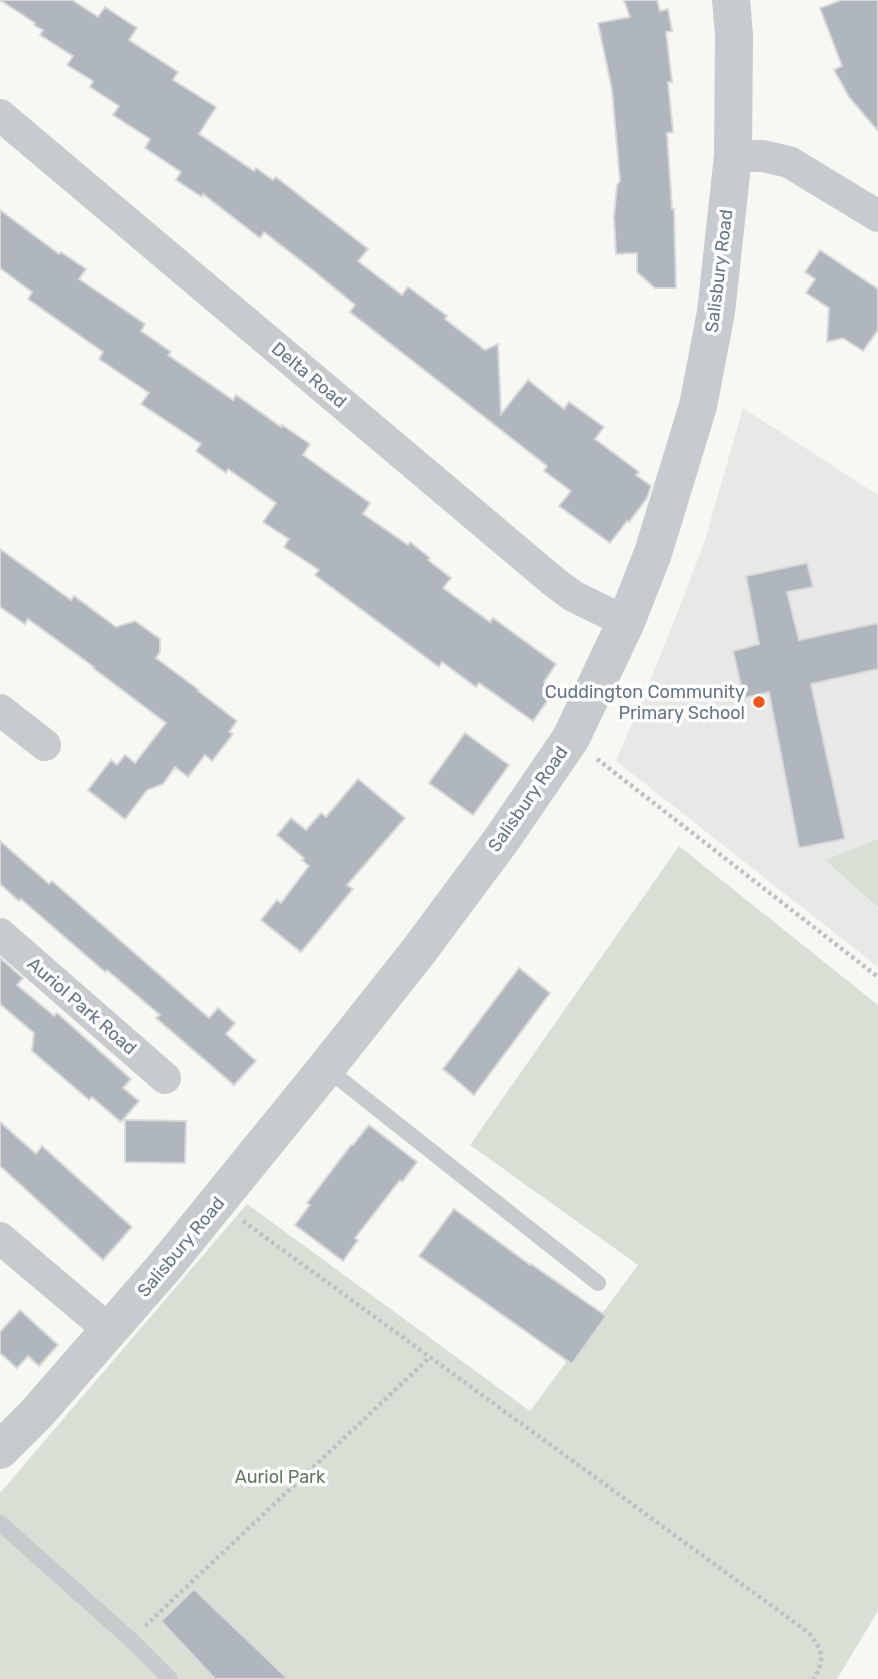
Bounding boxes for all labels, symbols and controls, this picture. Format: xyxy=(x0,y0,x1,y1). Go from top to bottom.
street label: Salisbury Road xyxy=(701,208,737,334)
street label: Delta Road xyxy=(267,337,351,413)
place label: Cuddington Community Primary School xyxy=(545,681,745,724)
marker: Cuddington Community Primary School xyxy=(751,694,767,710)
street label: Salisbury Road xyxy=(483,742,573,856)
street label: Auriol Park Road xyxy=(23,953,141,1059)
street label: Salisbury Road xyxy=(133,1192,229,1302)
park label: Auriol Park xyxy=(235,1466,326,1488)

